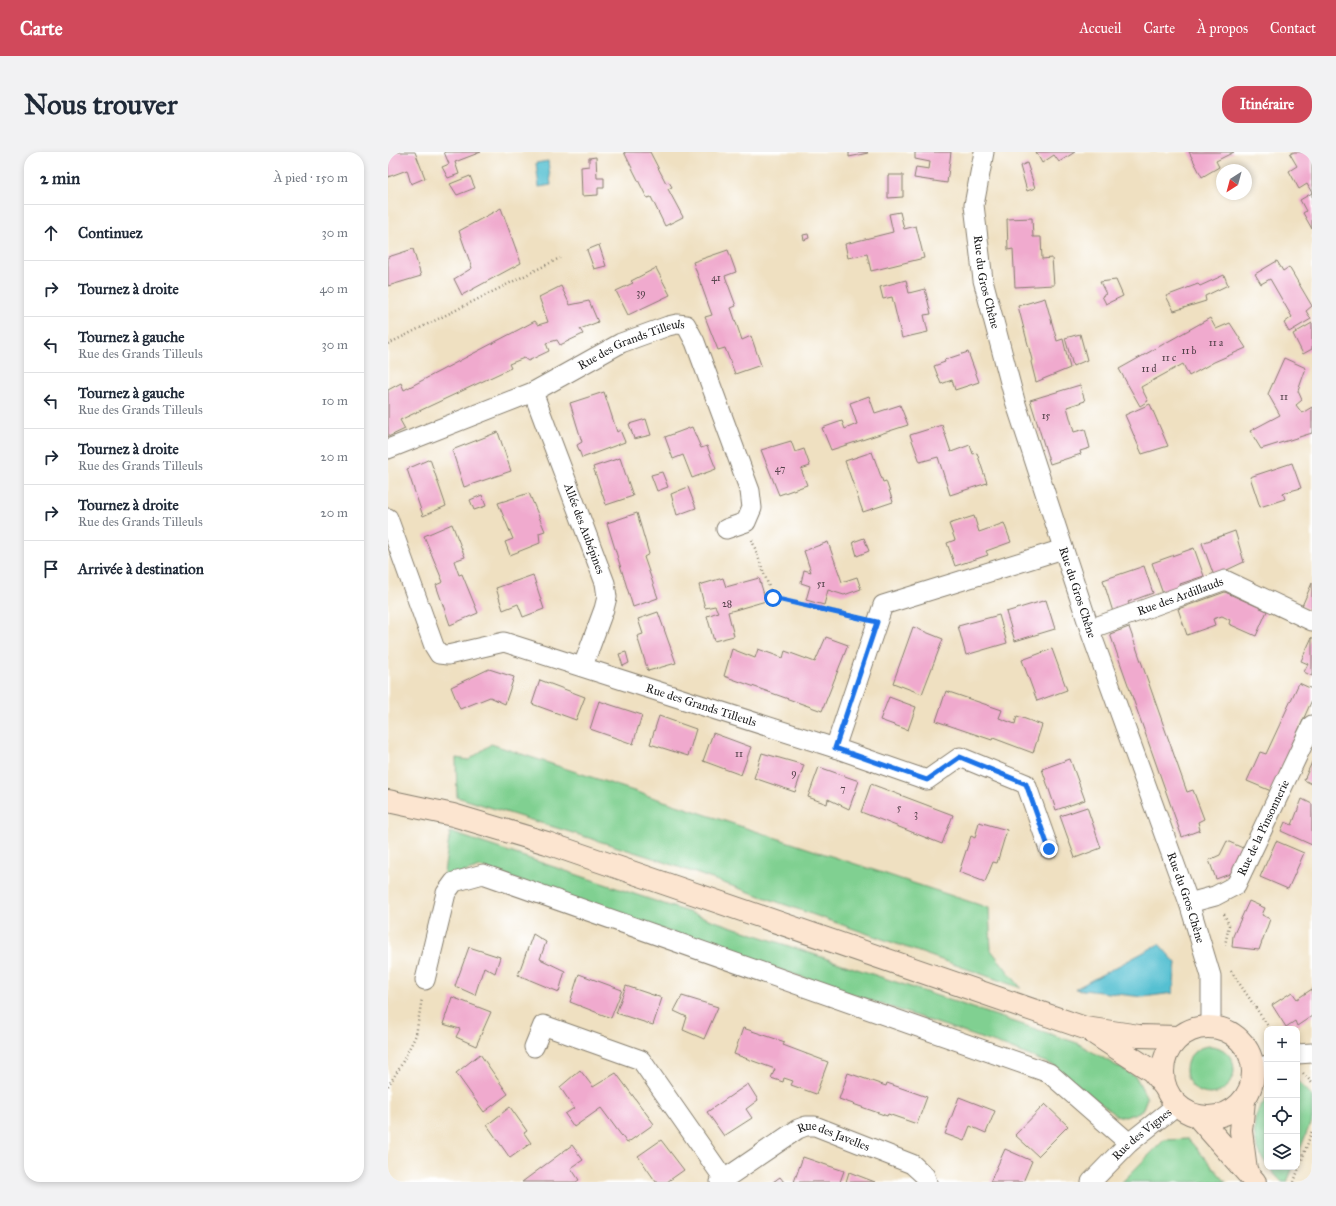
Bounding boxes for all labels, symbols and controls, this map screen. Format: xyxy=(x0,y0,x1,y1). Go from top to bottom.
text: Carte xyxy=(20,17,63,40)
text: Accueil xyxy=(1079,20,1122,37)
text: Carte xyxy=(1144,20,1175,37)
text: À propos xyxy=(1197,20,1248,37)
text: Contact xyxy=(1270,20,1316,37)
button: Itinéraire xyxy=(1222,86,1312,123)
text: Nous trouver xyxy=(24,87,177,122)
north arrow xyxy=(1216,164,1252,200)
text: 2 min xyxy=(40,168,80,189)
text: À pied · 150 m xyxy=(274,170,348,186)
icon: ahead xyxy=(40,222,62,244)
text: Continuez xyxy=(78,224,143,242)
text: 30 m xyxy=(322,225,348,241)
street label: Rue du Gros Chêne xyxy=(971,234,1003,330)
house number: 41 xyxy=(711,272,721,284)
icon: right xyxy=(40,278,62,300)
text: Tournez à droite xyxy=(78,280,179,298)
text: 40 m xyxy=(319,281,348,297)
house number: 39 xyxy=(636,287,646,299)
street label: Rue des Grands Tilleuls xyxy=(576,317,686,373)
text: Tournez à gauche xyxy=(78,328,185,346)
icon: left xyxy=(40,334,62,356)
text: 30 m xyxy=(322,337,348,353)
house number: 11 a xyxy=(1209,337,1224,349)
house number: 11 b xyxy=(1182,345,1197,357)
text: Rue des Grands Tilleuls xyxy=(78,346,203,362)
house number: 11 c xyxy=(1162,352,1176,364)
house number: 11 d xyxy=(1141,363,1157,375)
text: Tournez à gauche xyxy=(78,384,185,402)
icon: left xyxy=(40,390,62,412)
house number: 11 xyxy=(1280,391,1288,403)
text: 10 m xyxy=(322,393,348,409)
text: Rue des Grands Tilleuls xyxy=(78,402,203,418)
house number: 15 xyxy=(1042,410,1051,422)
text: Tournez à droite xyxy=(78,440,179,458)
icon: right xyxy=(40,446,62,468)
text: 20 m xyxy=(320,449,348,465)
text: Rue des Grands Tilleuls xyxy=(78,458,203,474)
house number: 47 xyxy=(775,463,785,475)
street label: Allée des Aubépines xyxy=(561,481,608,576)
text: Tournez à droite xyxy=(78,496,179,514)
icon: right xyxy=(40,502,62,524)
text: 20 m xyxy=(320,505,348,521)
text: Rue des Grands Tilleuls xyxy=(78,514,203,530)
street label: Rue du Gros Chêne xyxy=(1056,545,1099,640)
icon: arrive xyxy=(40,558,62,580)
text: Arrivée à destination xyxy=(78,560,204,578)
street label: Rue des Ardillauds xyxy=(1135,574,1225,618)
house number: 51 xyxy=(817,578,825,590)
route start xyxy=(764,589,782,607)
house number: 28 xyxy=(722,598,732,610)
street label: Rue des Grands Tilleuls xyxy=(644,681,758,729)
house number: 11 xyxy=(735,748,743,760)
house number: 9 xyxy=(791,767,797,779)
street label: Rue de la Pinsonnerie xyxy=(1234,777,1292,878)
house number: 7 xyxy=(840,783,846,795)
house number: 5 xyxy=(897,802,902,814)
house number: 3 xyxy=(914,808,918,820)
route end xyxy=(1040,840,1058,858)
street label: Rue du Gros Chêne xyxy=(1164,850,1208,945)
map controls xyxy=(1264,1026,1300,1170)
button: + xyxy=(1264,1026,1300,1062)
button: − xyxy=(1264,1062,1300,1098)
button: locate xyxy=(1264,1098,1300,1134)
street label: Rue des Vignes xyxy=(1109,1105,1174,1163)
street label: Rue des Javelles xyxy=(795,1119,872,1154)
button: layers xyxy=(1264,1134,1300,1170)

